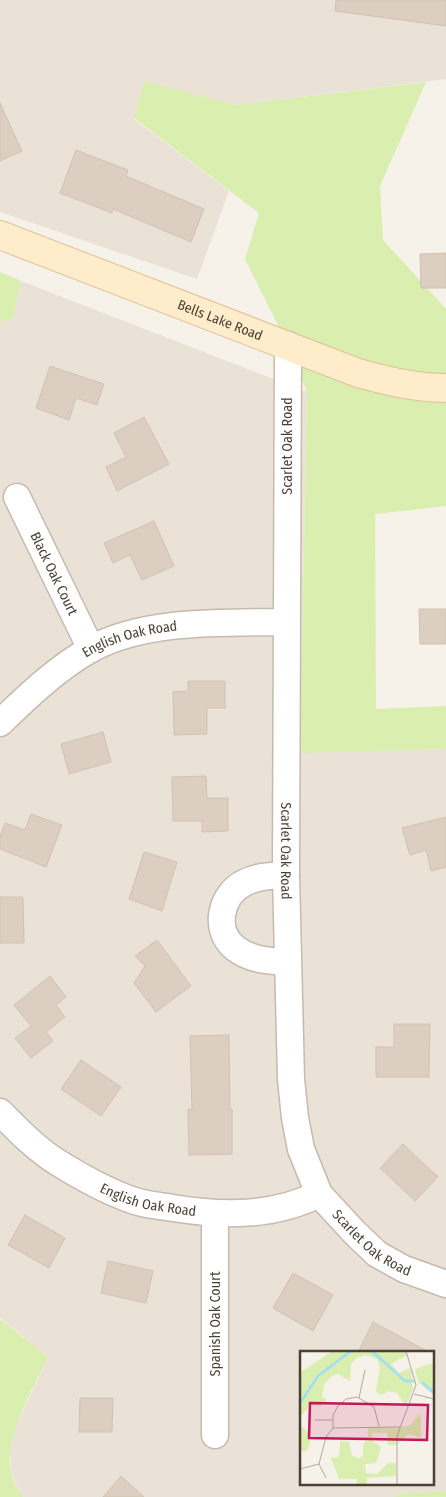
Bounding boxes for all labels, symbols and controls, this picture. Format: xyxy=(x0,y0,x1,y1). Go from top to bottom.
street label: Bells Lake Road xyxy=(175,296,265,344)
street label: Scarlet Oak Road xyxy=(279,397,296,495)
street label: Black Oak Court xyxy=(26,529,81,618)
street label: English Oak Road xyxy=(79,618,178,661)
street label: Scarlet Oak Road xyxy=(277,802,295,900)
street label: English Oak Road xyxy=(97,1180,197,1220)
street label: Scarlet Oak Road xyxy=(329,1206,413,1280)
street label: Spanish Oak Court xyxy=(207,1271,224,1377)
inset map xyxy=(300,1351,434,1484)

